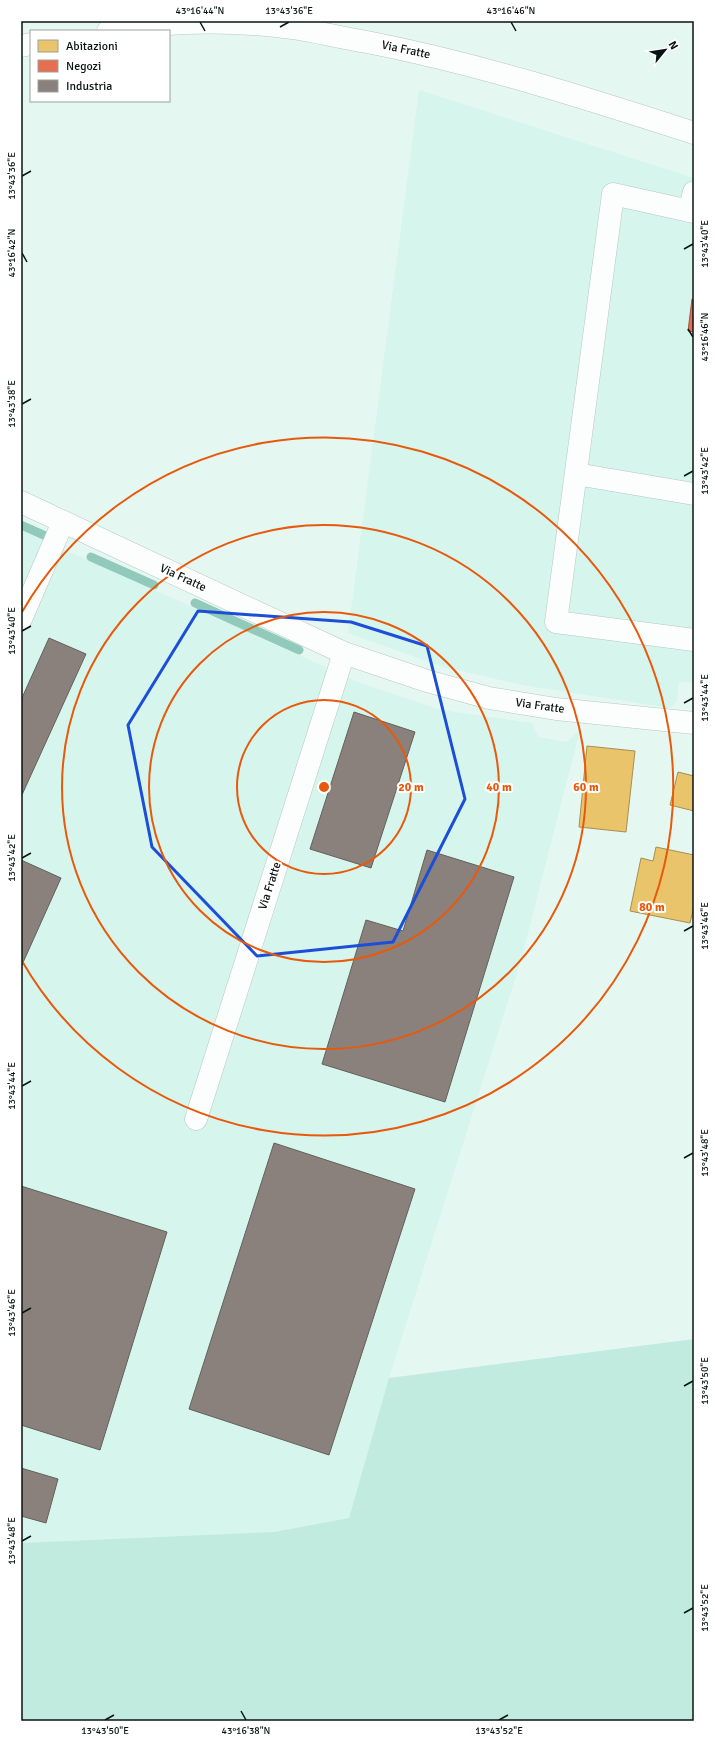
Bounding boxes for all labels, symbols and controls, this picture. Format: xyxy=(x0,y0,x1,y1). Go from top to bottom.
text: 43°16'44"N xyxy=(176,5,224,17)
text: 13°43'36"E xyxy=(265,5,313,17)
text: 43°16'46"N xyxy=(487,5,535,17)
legend xyxy=(30,30,170,102)
north arrow xyxy=(645,30,685,70)
street label: Via Fratte xyxy=(380,38,432,62)
text: Abitazioni xyxy=(66,39,118,54)
text: N xyxy=(666,39,681,52)
text: Negozi xyxy=(66,59,101,74)
text: Industria xyxy=(66,79,112,94)
text: 13°43'36"E xyxy=(6,152,18,200)
text: 13°43'40"E xyxy=(699,220,711,268)
text: 43°16'42"N xyxy=(6,229,18,277)
text: 43°16'46"N xyxy=(699,313,711,361)
text: 13°43'38"E xyxy=(6,380,18,428)
text: 13°43'42"E xyxy=(699,447,711,495)
street label: Via Fratte xyxy=(157,561,209,595)
text: 13°43'40"E xyxy=(6,607,18,655)
text: 13°43'44"E xyxy=(699,674,711,722)
street label: Via Fratte xyxy=(514,695,566,717)
centre of rings xyxy=(317,780,331,794)
text: 20 m xyxy=(398,780,424,795)
text: 40 m xyxy=(486,780,512,795)
text: 60 m xyxy=(573,780,599,795)
text: 13°43'42"E xyxy=(6,834,18,882)
street label: Via Fratte xyxy=(255,860,285,912)
text: 80 m xyxy=(639,900,665,915)
text: 13°43'46"E xyxy=(699,902,711,950)
text: 13°43'44"E xyxy=(6,1062,18,1110)
text: 13°43'48"E xyxy=(699,1129,711,1177)
text: 13°43'46"E xyxy=(6,1289,18,1337)
text: 13°43'50"E xyxy=(699,1357,711,1405)
text: 13°43'48"E xyxy=(6,1517,18,1565)
text: 13°43'52"E xyxy=(699,1584,711,1632)
text: 13°43'50"E xyxy=(81,1725,129,1737)
text: 43°16'38"N xyxy=(222,1725,270,1737)
text: 13°43'52"E xyxy=(475,1725,523,1737)

